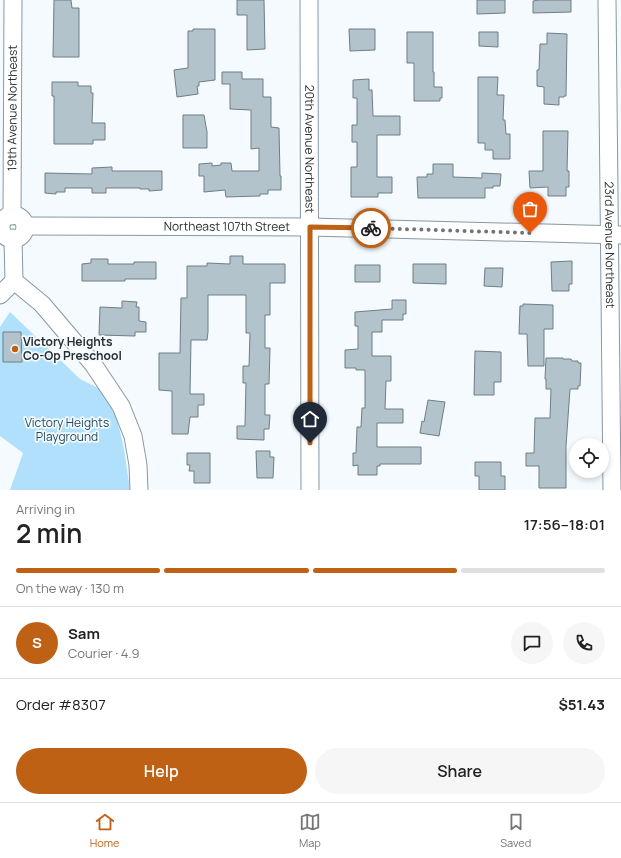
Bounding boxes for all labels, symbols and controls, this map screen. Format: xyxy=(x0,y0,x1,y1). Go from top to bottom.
street label: 19th Avenue Northeast xyxy=(3,45,21,171)
street label: 20th Avenue Northeast xyxy=(301,85,318,213)
street label: 23rd Avenue Northeast xyxy=(601,181,619,309)
pin xyxy=(513,192,547,233)
icon: bag xyxy=(519,198,541,220)
courier xyxy=(351,208,391,248)
street label: Northeast 107th Street xyxy=(164,217,290,235)
icon: bike xyxy=(360,217,382,239)
place label: Victory Heights Co-Op Preschool xyxy=(23,333,122,364)
marker: Victory Heights Co-Op Preschool xyxy=(10,344,20,354)
pin xyxy=(293,402,327,443)
icon: home xyxy=(299,408,321,430)
park label: Victory Heights Playground xyxy=(25,414,109,445)
map controls xyxy=(569,438,609,478)
button: locate xyxy=(569,438,609,478)
text: Arriving in xyxy=(16,500,75,518)
text: 17:56–18:01 xyxy=(524,514,605,535)
text: 2 min xyxy=(16,515,82,551)
text: On the way · 130 m xyxy=(16,579,124,597)
button: chat xyxy=(511,622,553,664)
button: phone xyxy=(563,622,605,664)
text: Sam xyxy=(68,623,100,644)
text: S xyxy=(32,632,42,653)
text: Courier · 4.9 xyxy=(68,644,140,662)
text: Order #8307 xyxy=(16,694,106,715)
text: $51.43 xyxy=(558,694,605,715)
button: Help xyxy=(16,748,307,794)
button: Share xyxy=(315,748,605,794)
tab: Home xyxy=(90,811,119,850)
tab: Map xyxy=(299,811,321,850)
tab: Saved xyxy=(500,811,531,850)

